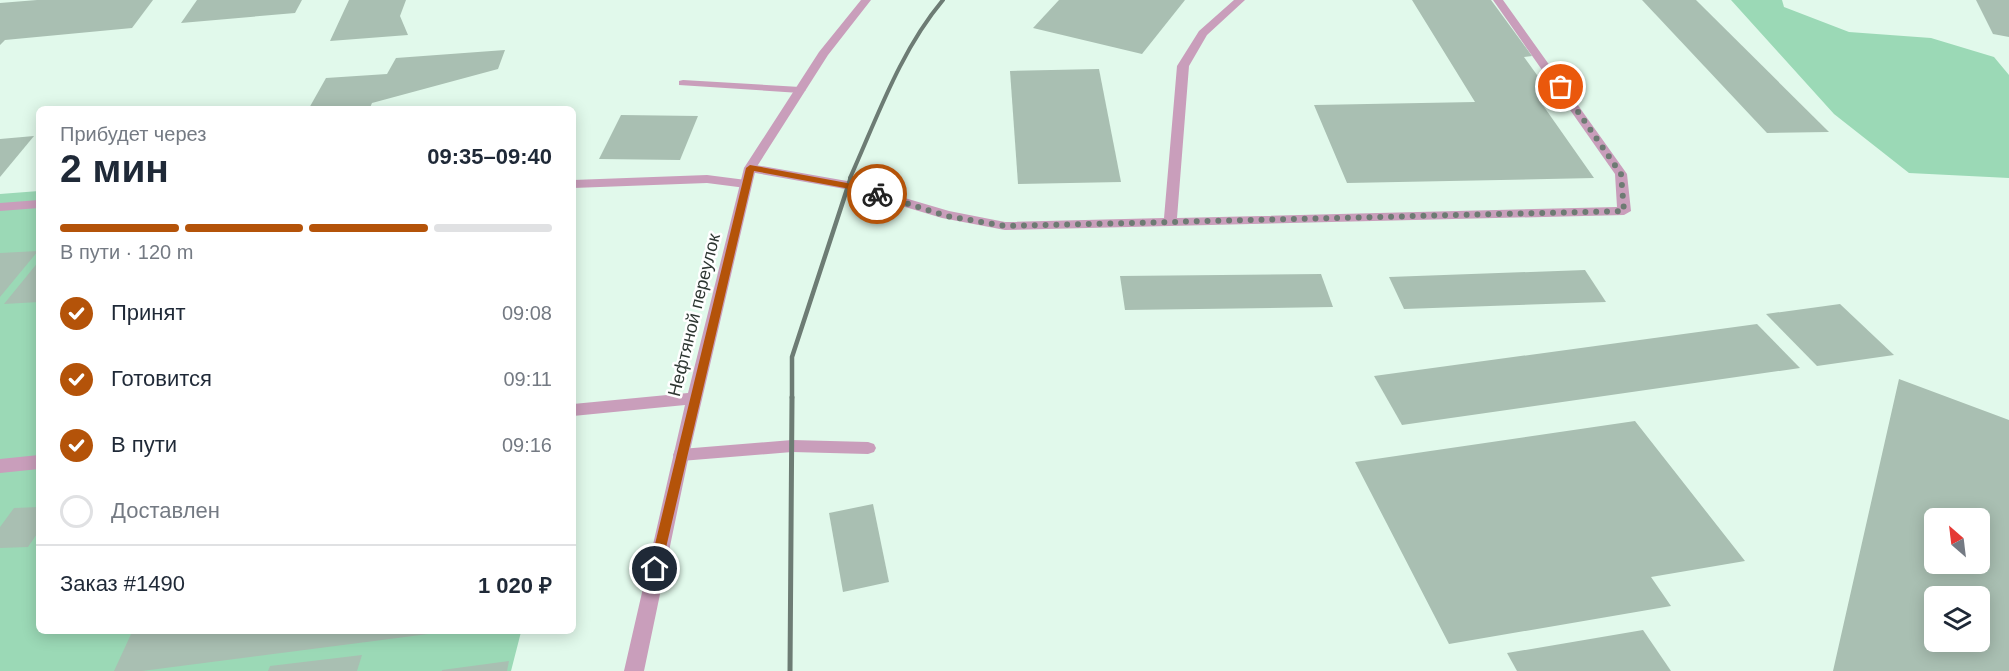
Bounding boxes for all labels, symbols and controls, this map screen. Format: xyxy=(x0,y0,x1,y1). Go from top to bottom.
pin xyxy=(1535,61,1586,112)
icon: bag xyxy=(1544,70,1577,103)
text: Прибудет через xyxy=(60,123,206,145)
text: 09:35–09:40 xyxy=(427,144,552,169)
text: 2 мин xyxy=(60,147,169,190)
courier xyxy=(847,164,907,224)
icon: bike xyxy=(861,178,894,211)
street label: Нефтяной переулок xyxy=(664,231,724,399)
text: В пути · 120 m xyxy=(60,241,193,263)
icon: check xyxy=(60,297,93,330)
text: Принят xyxy=(111,300,185,325)
text: 09:08 xyxy=(502,302,552,324)
icon: check xyxy=(60,363,93,396)
text: Готовится xyxy=(111,366,212,391)
text: 09:11 xyxy=(503,368,552,390)
icon: check xyxy=(60,429,93,462)
text: В пути xyxy=(111,432,177,457)
text: 09:16 xyxy=(502,434,552,456)
text: Доставлен xyxy=(111,498,220,523)
north arrow xyxy=(1924,508,1990,574)
map controls xyxy=(1924,508,1990,652)
pin xyxy=(629,543,680,594)
icon: home xyxy=(638,552,671,585)
text: Заказ #1490 xyxy=(60,571,185,596)
text: 1 020 ₽ xyxy=(478,573,552,598)
button: layers xyxy=(1924,586,1990,652)

